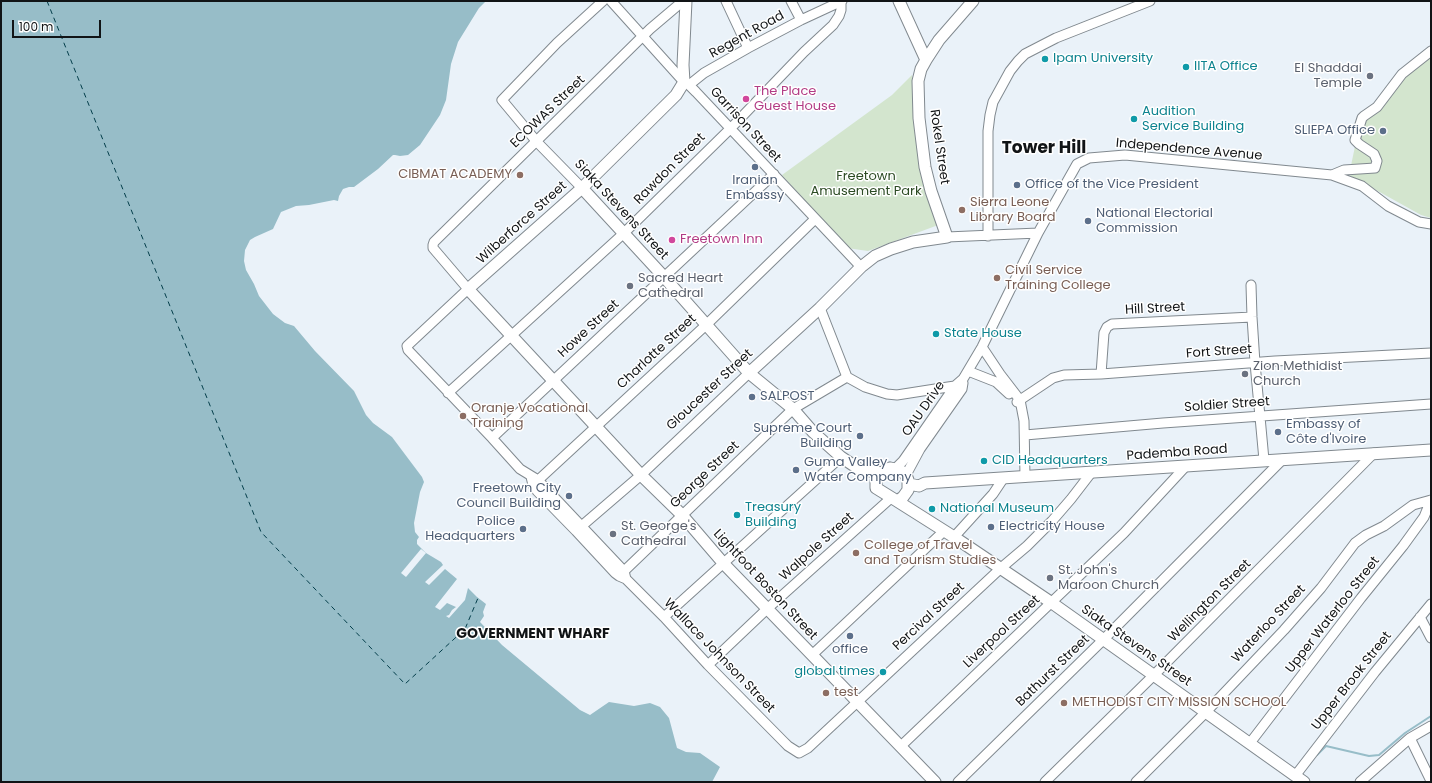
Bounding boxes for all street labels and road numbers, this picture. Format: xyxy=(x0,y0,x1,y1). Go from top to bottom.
street label: Regent Road xyxy=(707,8,787,62)
street label: ECOWAS Street xyxy=(507,73,589,151)
street label: Garrison Street xyxy=(706,84,784,166)
street label: Rokel Street xyxy=(926,108,952,186)
street label: Rawdon Street xyxy=(631,130,709,208)
street label: Independence Avenue xyxy=(1115,136,1263,164)
street label: Siaka Stevens Street xyxy=(571,157,671,263)
street label: Wilberforce Street xyxy=(474,178,570,268)
street label: Howe Street xyxy=(555,297,623,361)
street label: Hill Street xyxy=(1125,300,1185,318)
street label: Charlotte Street xyxy=(614,311,700,393)
street label: Fort Street xyxy=(1186,342,1252,362)
street label: Gloucester Street xyxy=(664,346,756,434)
street label: OAU Drive xyxy=(899,378,949,440)
street label: Soldier Street xyxy=(1184,394,1270,416)
street label: George Street xyxy=(667,438,743,512)
street label: Pademba Road xyxy=(1126,442,1228,464)
street label: Walpole Street xyxy=(777,510,857,584)
street label: Lightfoot Boston Street xyxy=(710,526,820,644)
street label: Upper Waterloo Street xyxy=(1283,554,1383,676)
street label: Wellington Street xyxy=(1165,556,1255,646)
street label: Percival Street xyxy=(890,580,968,654)
street label: Waterloo Street xyxy=(1229,582,1309,666)
street label: Liverpool Street xyxy=(960,592,1044,672)
street label: Wallace Johnson Street xyxy=(660,596,778,716)
street label: Siaka Stevens Street xyxy=(1078,602,1194,690)
street label: Upper Brook Street xyxy=(1309,629,1395,733)
street label: Bathurst Street xyxy=(1013,632,1093,710)

